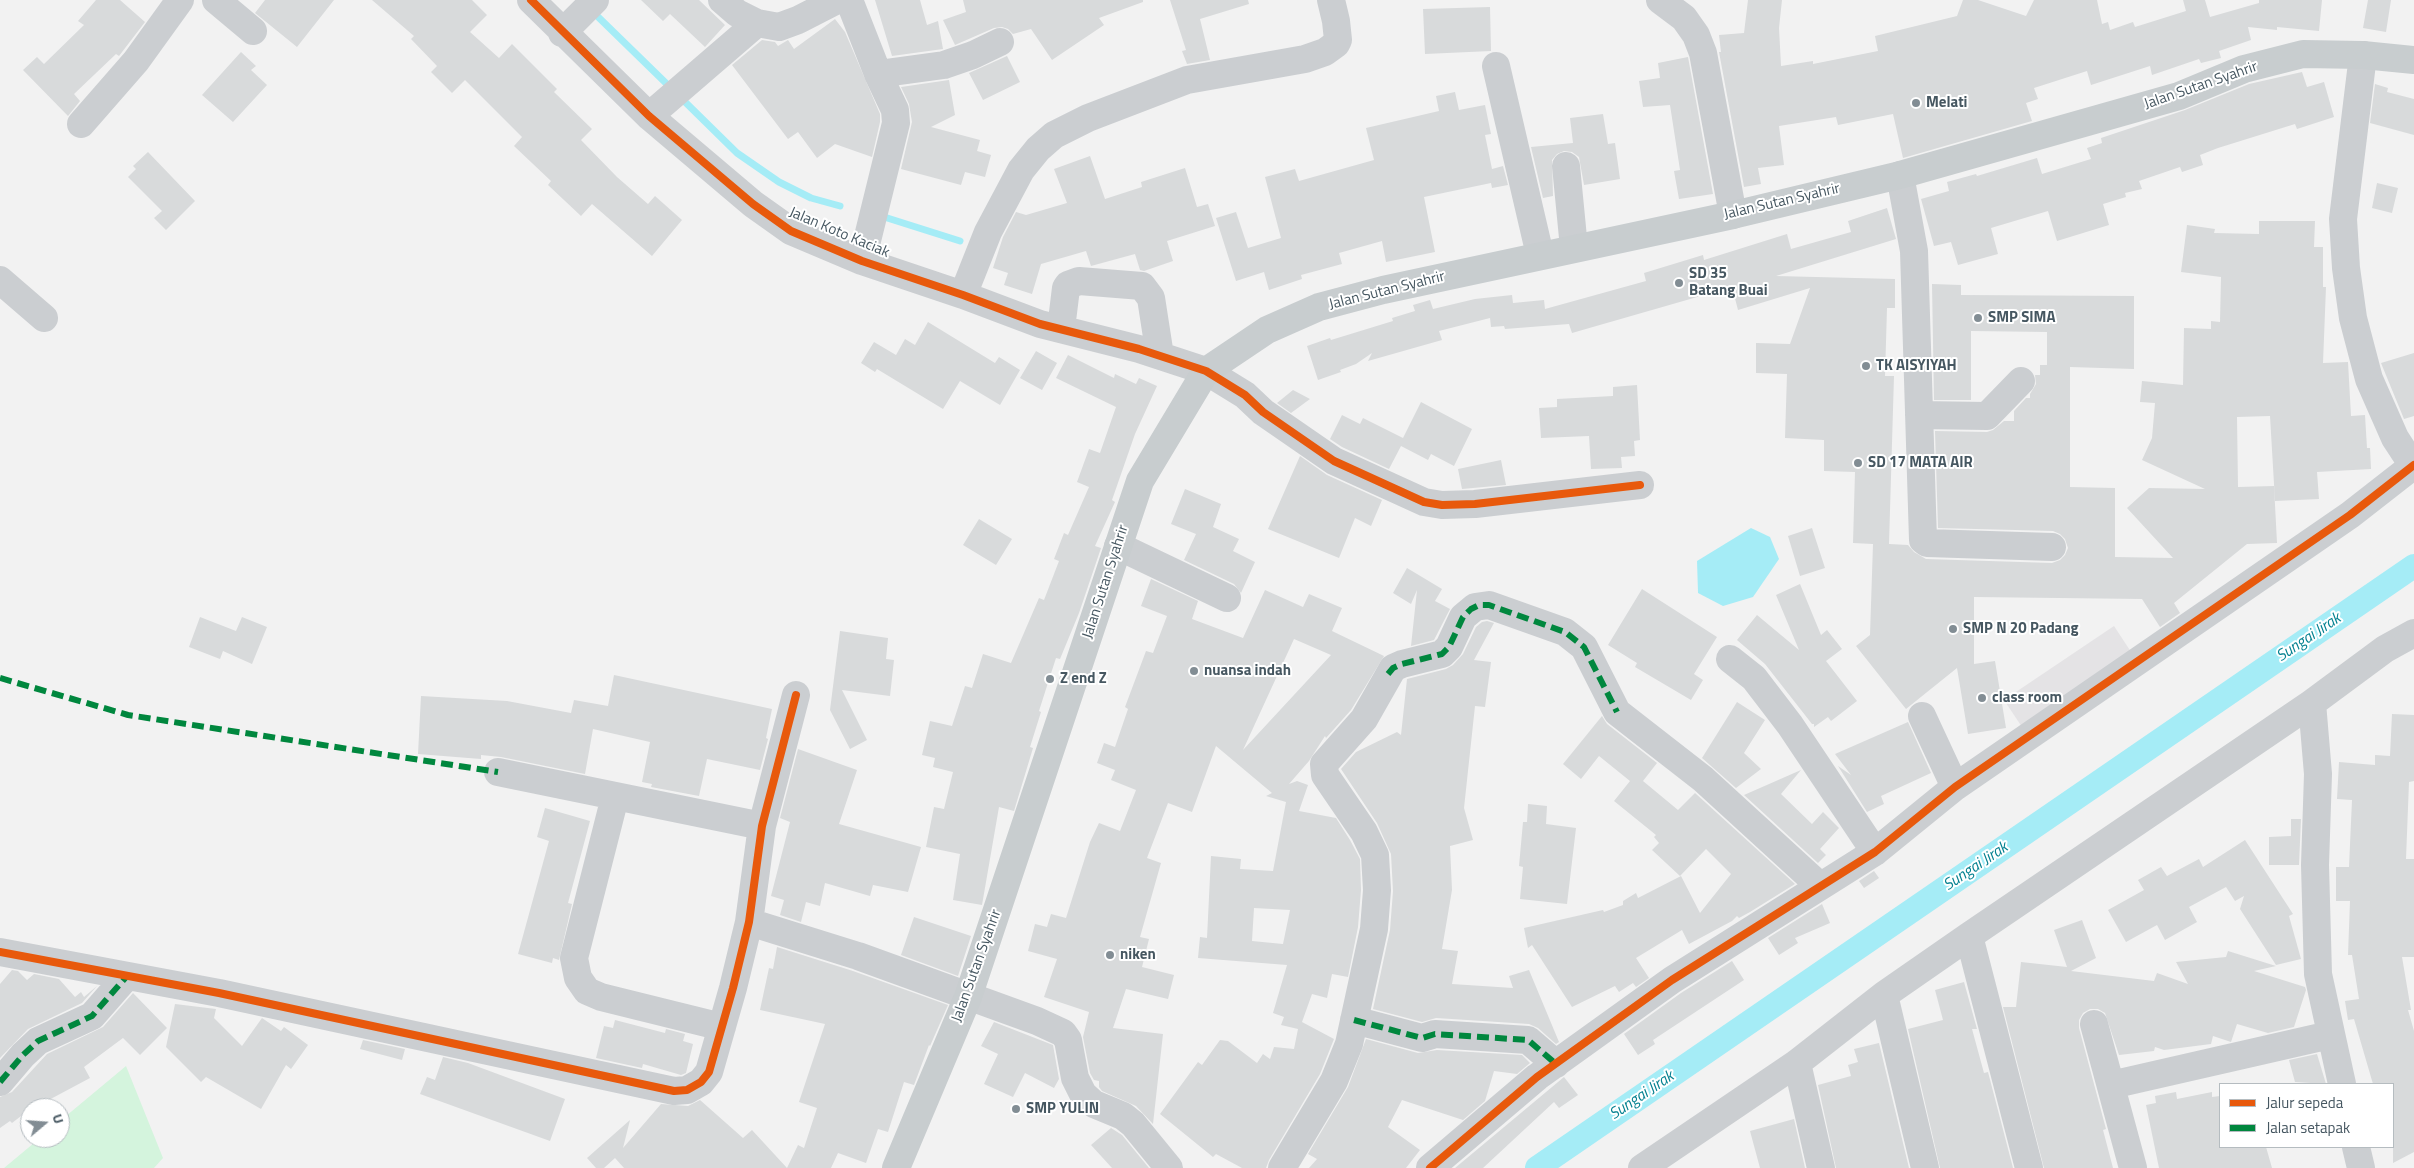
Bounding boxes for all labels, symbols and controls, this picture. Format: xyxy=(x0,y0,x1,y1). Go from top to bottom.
street label: Jalan Sutan Syahrir xyxy=(2142,58,2260,114)
place label: Melati xyxy=(1926,94,1967,112)
marker: Melati xyxy=(1910,97,1922,109)
street label: Jalan Sutan Syahrir xyxy=(1722,180,1842,224)
street label: Jalan Koto Kaciak xyxy=(786,204,892,262)
place label: SD 35 Batang Buai xyxy=(1689,265,1767,300)
street label: Jalan Sutan Syahrir xyxy=(1327,268,1447,314)
marker: SD 35 Batang Buai xyxy=(1673,277,1685,289)
place label: SMP SIMA xyxy=(1988,309,2056,327)
marker: SMP SIMA xyxy=(1972,312,1984,324)
place label: TK AISYIYAH xyxy=(1876,357,1957,375)
marker: TK AISYIYAH xyxy=(1860,360,1872,372)
place label: SD 17 MATA AIR xyxy=(1868,454,1973,472)
marker: SD 17 MATA AIR xyxy=(1852,457,1864,469)
street label: Jalan Sutan Syahrir xyxy=(1079,523,1133,641)
water label: Sungai Jirak xyxy=(2273,609,2345,667)
place label: SMP N 20 Padang xyxy=(1963,620,2079,638)
marker: SMP N 20 Padang xyxy=(1947,623,1959,635)
place label: nuansa indah xyxy=(1204,662,1291,680)
marker: nuansa indah xyxy=(1188,665,1200,677)
place label: Z end Z xyxy=(1060,670,1107,688)
marker: Z end Z xyxy=(1044,673,1056,685)
place label: class room xyxy=(1992,689,2062,707)
marker: class room xyxy=(1976,692,1988,704)
water label: Sungai Jirak xyxy=(1940,838,2012,896)
street label: Jalan Sutan Syahrir xyxy=(948,907,1006,1025)
place label: niken xyxy=(1120,946,1156,964)
marker: niken xyxy=(1104,949,1116,961)
water label: Sungai Jirak xyxy=(1606,1067,1678,1125)
legend xyxy=(2219,1083,2394,1148)
text: Jalur sepeda xyxy=(2266,1091,2343,1114)
north arrow xyxy=(20,1098,70,1148)
place label: SMP YULIN xyxy=(1026,1100,1099,1118)
marker: SMP YULIN xyxy=(1010,1103,1022,1115)
text: U xyxy=(47,1111,70,1126)
text: Jalan setapak xyxy=(2266,1116,2350,1139)

